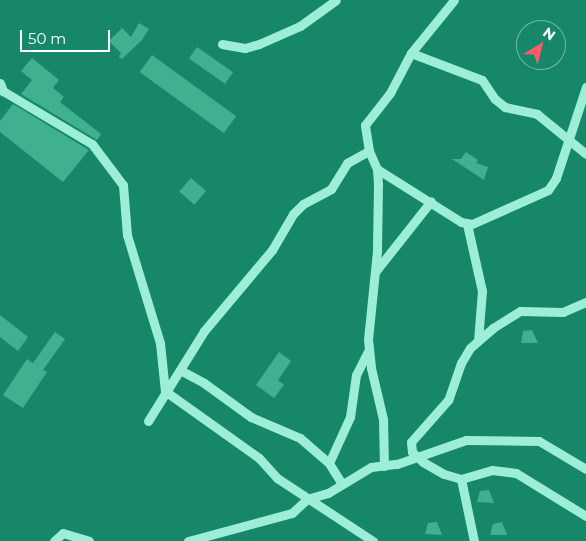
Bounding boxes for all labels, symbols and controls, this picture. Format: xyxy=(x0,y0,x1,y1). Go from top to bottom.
scale bar xyxy=(22,20,112,52)
north arrow xyxy=(516,20,566,70)
text: N xyxy=(539,23,559,44)
text: 50 m xyxy=(28,29,66,48)

